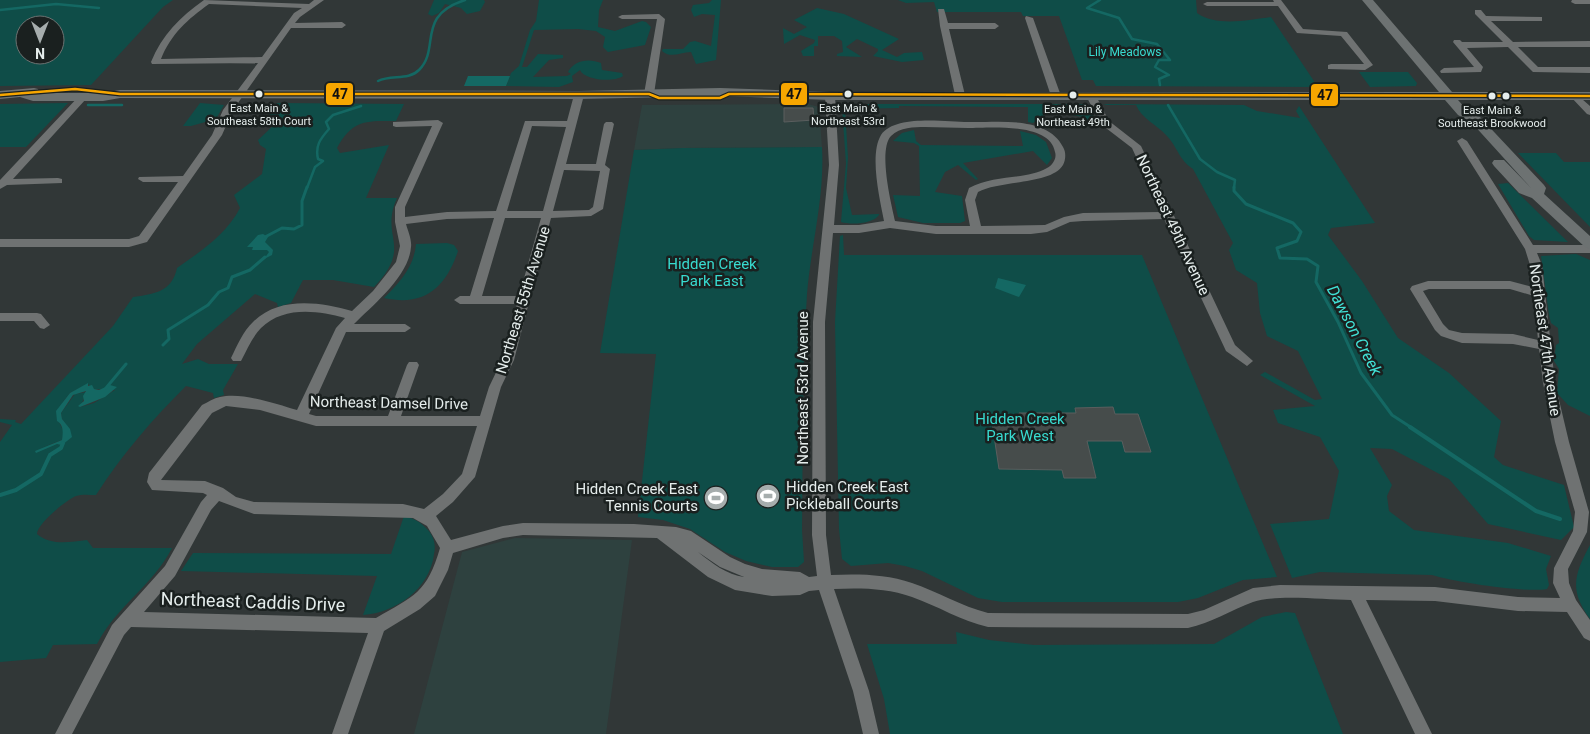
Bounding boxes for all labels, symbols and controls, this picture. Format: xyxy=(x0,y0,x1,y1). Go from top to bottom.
north arrow xyxy=(15,15,65,65)
text: N xyxy=(35,45,45,61)
park label: Lily Meadows xyxy=(1088,45,1162,59)
line badge: 47 xyxy=(325,82,354,106)
line badge: 47 xyxy=(780,82,808,106)
line badge: 47 xyxy=(1310,83,1339,107)
text: 47 xyxy=(332,86,348,102)
text: 47 xyxy=(786,86,802,102)
text: 47 xyxy=(1317,87,1333,103)
marker: East Main & Southeast 58th Court xyxy=(254,89,264,99)
marker: East Main & Northeast 53rd xyxy=(843,89,853,99)
marker: East Main & Northeast 49th xyxy=(1068,90,1078,100)
marker: East Main & Southeast Brookwood xyxy=(1487,91,1497,101)
unlabelled marker xyxy=(1501,91,1511,101)
place label: East Main & Southeast 58th Court xyxy=(207,102,311,128)
place label: East Main & Northeast 53rd xyxy=(811,102,885,128)
place label: East Main & Northeast 49th xyxy=(1036,103,1110,129)
place label: East Main & Southeast Brookwood xyxy=(1438,104,1546,130)
street label: Northeast 49th Avenue xyxy=(1132,152,1214,298)
street label: Northeast 55th Avenue xyxy=(492,224,554,376)
park label: Hidden Creek Park East xyxy=(667,255,757,290)
street label: Northeast 47th Avenue xyxy=(1525,263,1565,417)
water label: Dawson Creek xyxy=(1323,282,1387,379)
street label: Northeast 53rd Avenue xyxy=(794,311,812,465)
street label: Northeast Damsel Drive xyxy=(310,393,468,413)
park label: Hidden Creek Park West xyxy=(975,410,1065,445)
place label: Hidden Creek East Pickleball Courts xyxy=(786,478,909,513)
place label: Hidden Creek East Tennis Courts xyxy=(576,480,698,515)
sports icon: Hidden Creek East Pickleball Courts xyxy=(755,483,781,509)
sports icon: Hidden Creek East Tennis Courts xyxy=(703,485,729,511)
street label: Northeast Caddis Drive xyxy=(160,588,346,615)

